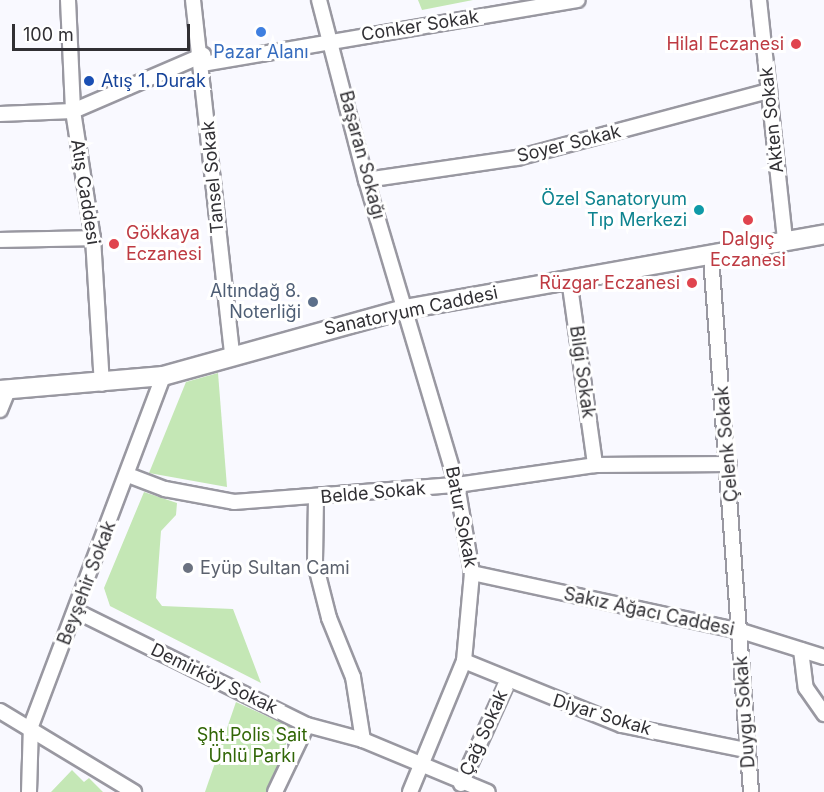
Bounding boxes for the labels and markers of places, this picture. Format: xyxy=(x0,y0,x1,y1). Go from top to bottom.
marker: Pazar Alanı xyxy=(254,25,268,39)
place label: Hilal Eczanesi xyxy=(666,33,784,55)
marker: Hilal Eczanesi xyxy=(789,37,803,51)
place label: Pazar Alanı xyxy=(213,41,309,63)
place label: Atış 1. Durak xyxy=(101,70,206,92)
marker: Atış 1. Durak xyxy=(82,74,96,88)
place label: Özel Sanatoryum Tıp Merkezi xyxy=(541,189,687,232)
marker: Özel Sanatoryum Tıp Merkezi xyxy=(692,203,706,217)
marker: Dalgıç Eczanesi xyxy=(741,213,755,227)
place label: Gökkaya Eczanesi xyxy=(126,223,202,266)
place label: Dalgıç Eczanesi xyxy=(710,229,786,272)
marker: Gökkaya Eczanesi xyxy=(107,237,121,251)
place label: Rüzgar Eczanesi xyxy=(539,272,680,294)
marker: Rüzgar Eczanesi xyxy=(685,276,699,290)
place label: Altındağ 8. Noterliği xyxy=(210,281,301,324)
marker: Altındağ 8. Noterliği xyxy=(306,295,320,309)
place label: Eyüp Sultan Cami xyxy=(200,557,350,579)
marker: Eyüp Sultan Cami xyxy=(181,561,195,575)

